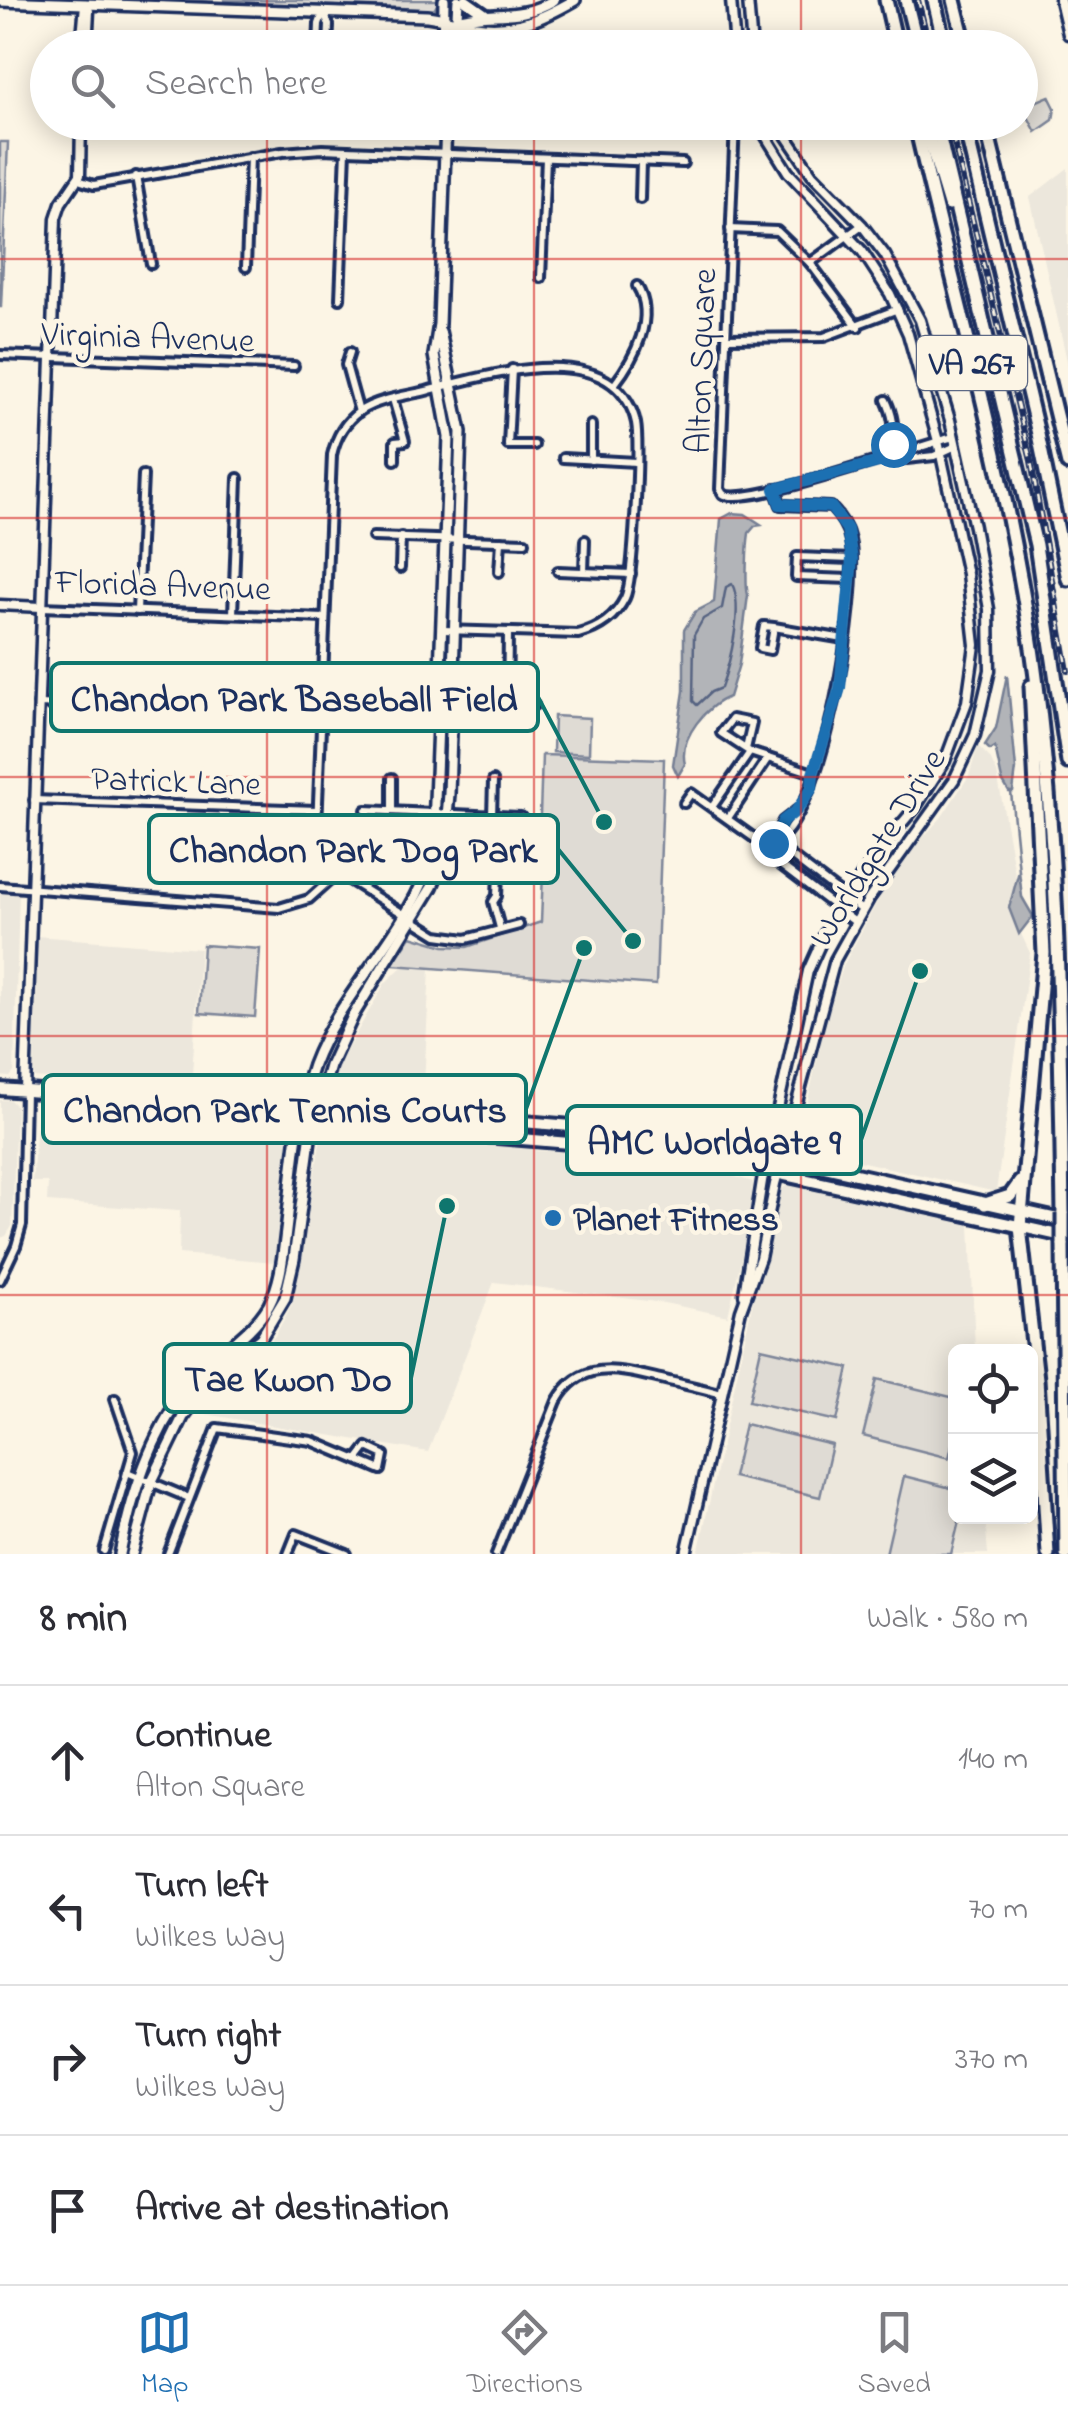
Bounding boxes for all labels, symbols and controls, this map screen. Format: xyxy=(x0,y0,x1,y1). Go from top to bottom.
search box xyxy=(30,30,1038,140)
text: Search here xyxy=(145,57,327,113)
icon: search xyxy=(65,58,120,113)
street label: Alton Square xyxy=(675,267,732,455)
street label: Virginia Avenue xyxy=(39,310,256,369)
road number: VA 267 xyxy=(917,336,1027,390)
route start xyxy=(871,422,917,468)
street label: Florida Avenue xyxy=(53,558,272,617)
callout: Chandon Park Baseball Field xyxy=(51,663,538,731)
text: Chandon Park Baseball Field xyxy=(70,674,518,730)
street label: Worldgate Drive xyxy=(798,739,961,958)
street label: Patrick Lane xyxy=(90,755,262,812)
callout: Chandon Park Dog Park xyxy=(149,815,558,883)
route end xyxy=(751,821,797,867)
text: Chandon Park Dog Park xyxy=(169,825,539,881)
callout: Chandon Park Tennis Courts xyxy=(43,1075,526,1143)
text: Chandon Park Tennis Courts xyxy=(63,1085,507,1141)
callout: AMC Worldgate 9 xyxy=(567,1106,861,1174)
text: AMC Worldgate 9 xyxy=(587,1117,842,1173)
place label: Planet Fitness xyxy=(573,1196,779,1247)
marker: Planet Fitness xyxy=(542,1207,564,1229)
callout: Tae Kwon Do xyxy=(164,1344,411,1412)
map controls xyxy=(948,1344,1038,1524)
button: locate xyxy=(948,1344,1038,1434)
text: Tae Kwon Do xyxy=(184,1354,392,1410)
button: layers xyxy=(948,1434,1038,1524)
text: 8 min xyxy=(40,1589,127,1650)
text: Walk · 580 m xyxy=(867,1596,1028,1643)
text: Continue xyxy=(135,1709,271,1765)
icon: ahead xyxy=(40,1733,95,1788)
text: 140 m xyxy=(958,1737,1028,1784)
text: Alton Square xyxy=(135,1765,305,1812)
text: Turn left xyxy=(135,1859,268,1915)
icon: left xyxy=(40,1883,95,1938)
text: 70 m xyxy=(968,1887,1028,1934)
text: Wilkes Way xyxy=(135,1915,285,1962)
text: Turn right xyxy=(135,2009,281,2065)
icon: right xyxy=(40,2033,95,2088)
text: 370 m xyxy=(955,2037,1028,2084)
text: Wilkes Way xyxy=(135,2065,285,2112)
text: Arrive at destination xyxy=(135,2182,449,2238)
icon: arrive xyxy=(40,2183,95,2238)
tab: Map xyxy=(137,2305,192,2406)
tab: Directions xyxy=(467,2305,583,2406)
tab: Saved xyxy=(858,2305,931,2406)

